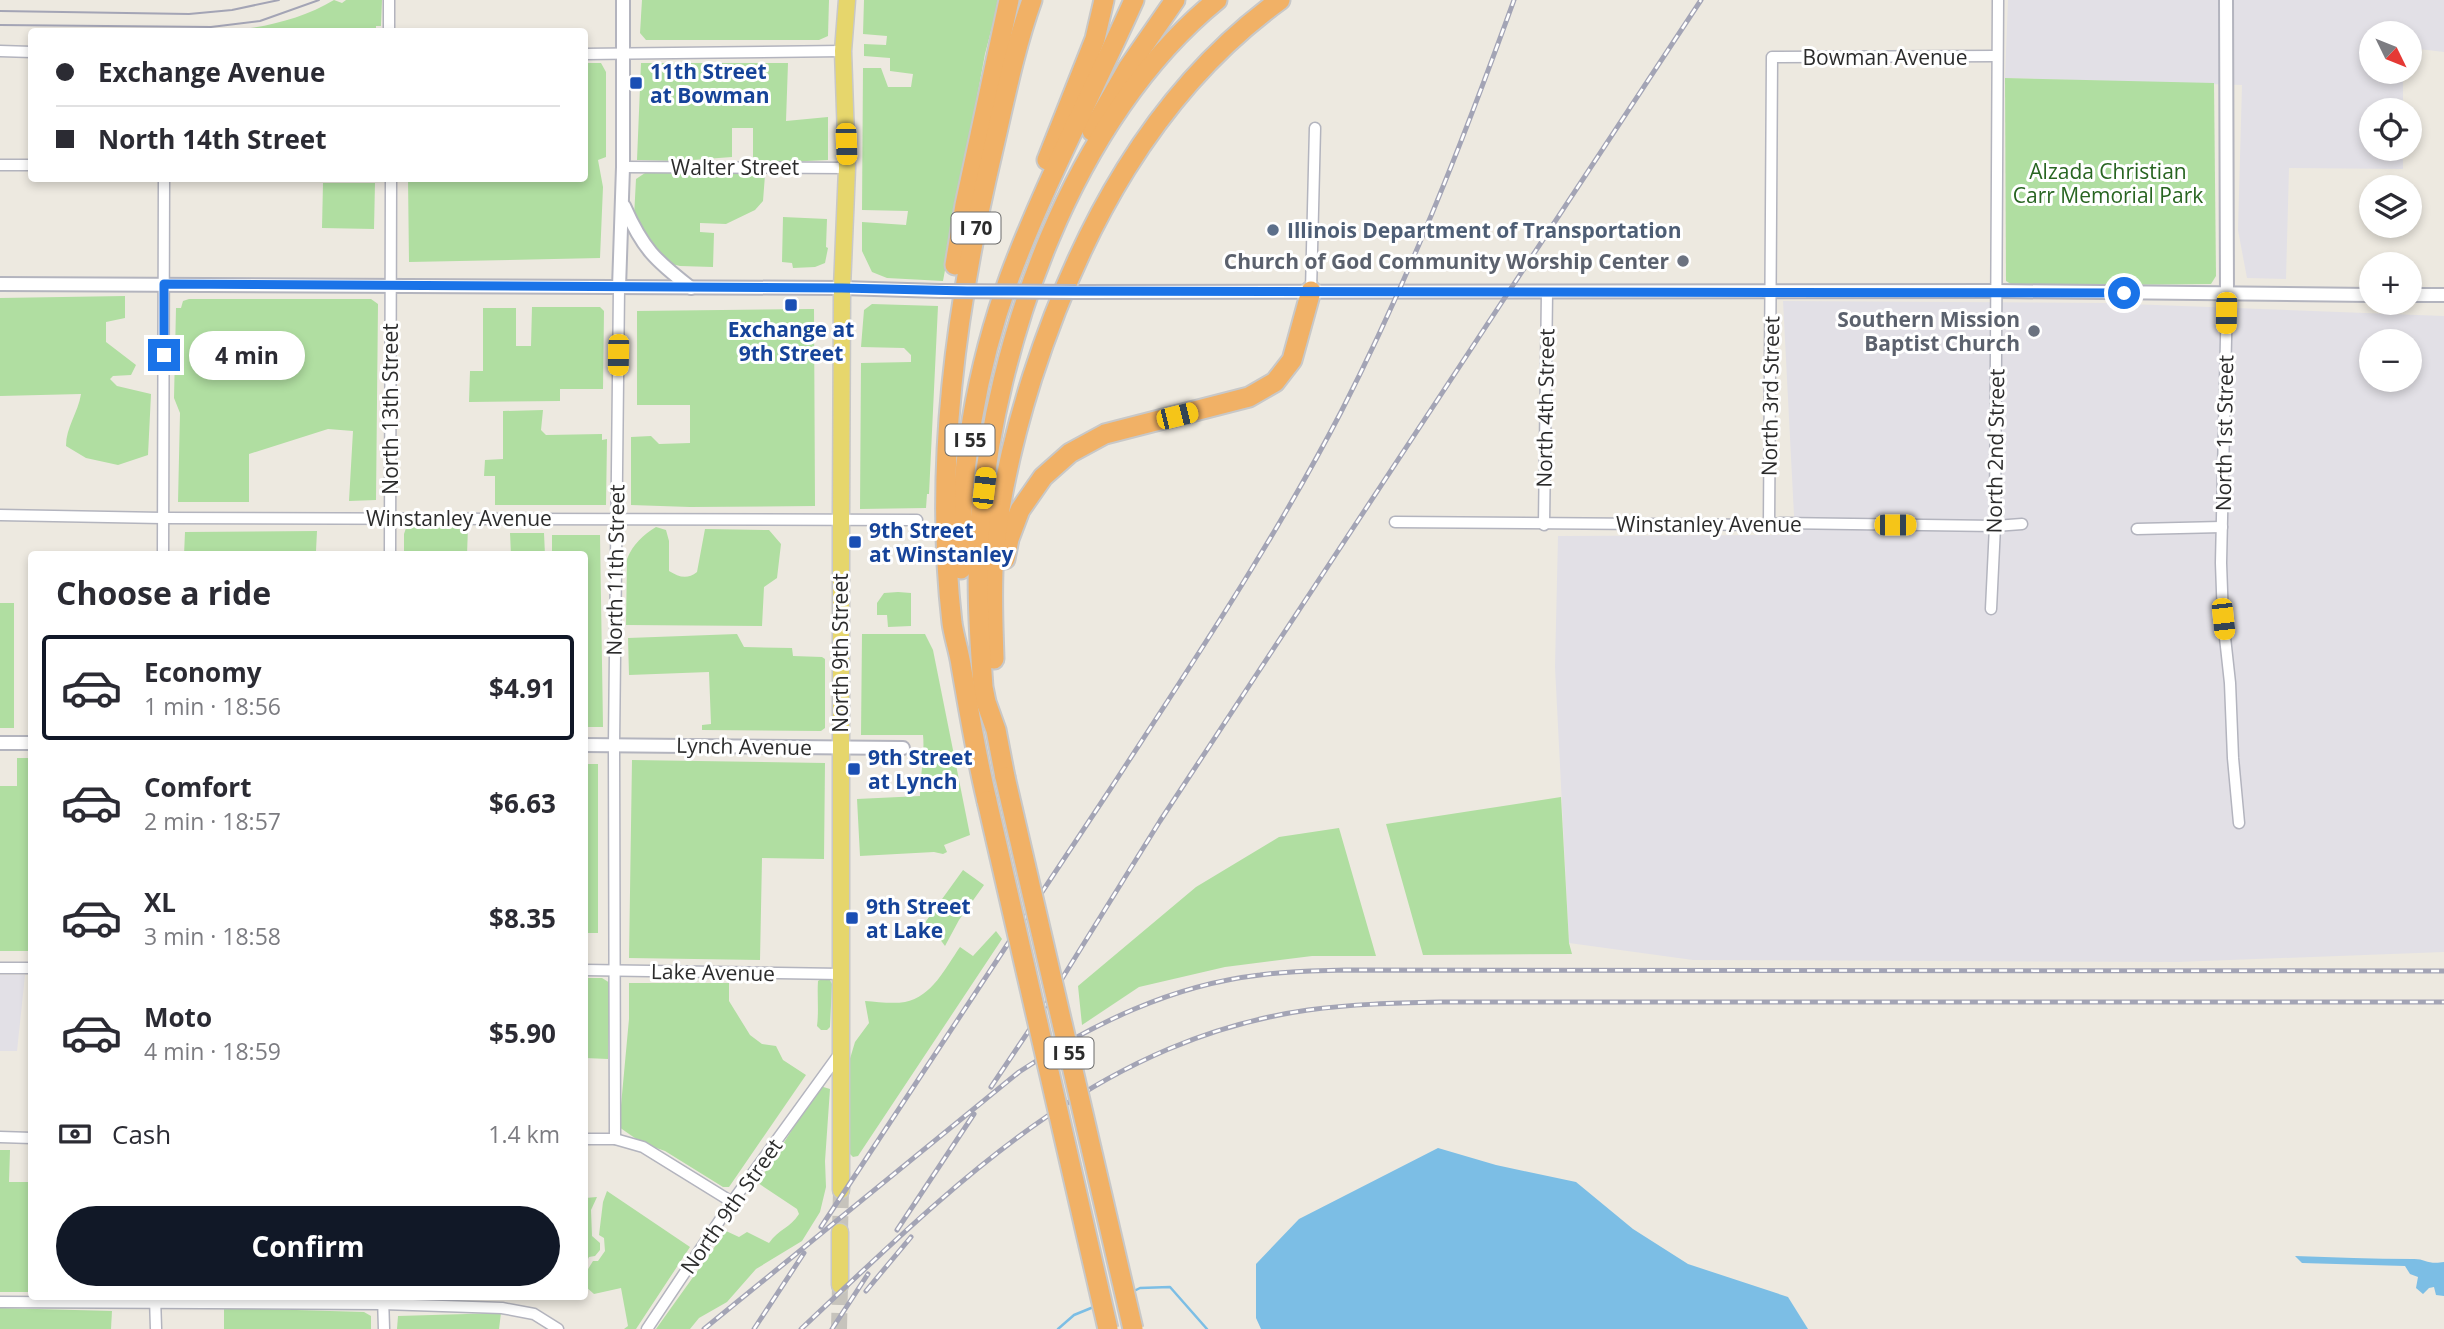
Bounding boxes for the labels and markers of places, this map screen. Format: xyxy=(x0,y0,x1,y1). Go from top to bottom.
place label: 11th Street at Bowman xyxy=(650,57,769,109)
marker: 11th Street at Bowman xyxy=(628,75,644,91)
place label: Illinois Department of Transportation xyxy=(1287,216,1681,244)
marker: Illinois Department of Transportation xyxy=(1265,222,1281,238)
place label: Church of God Community Worship Center xyxy=(1224,247,1669,275)
marker: Church of God Community Worship Center xyxy=(1675,253,1691,269)
marker: Exchange at 9th Street xyxy=(783,297,799,313)
place label: Southern Mission Baptist Church xyxy=(1837,305,2020,357)
place label: Exchange at 9th Street xyxy=(728,315,854,367)
marker: Southern Mission Baptist Church xyxy=(2026,323,2042,339)
place label: 9th Street at Winstanley xyxy=(869,516,1014,568)
marker: 9th Street at Winstanley xyxy=(847,534,863,550)
place label: 9th Street at Lynch xyxy=(868,743,973,795)
marker: 9th Street at Lynch xyxy=(846,761,862,777)
place label: 9th Street at Lake xyxy=(866,892,971,944)
marker: 9th Street at Lake xyxy=(844,910,860,926)

